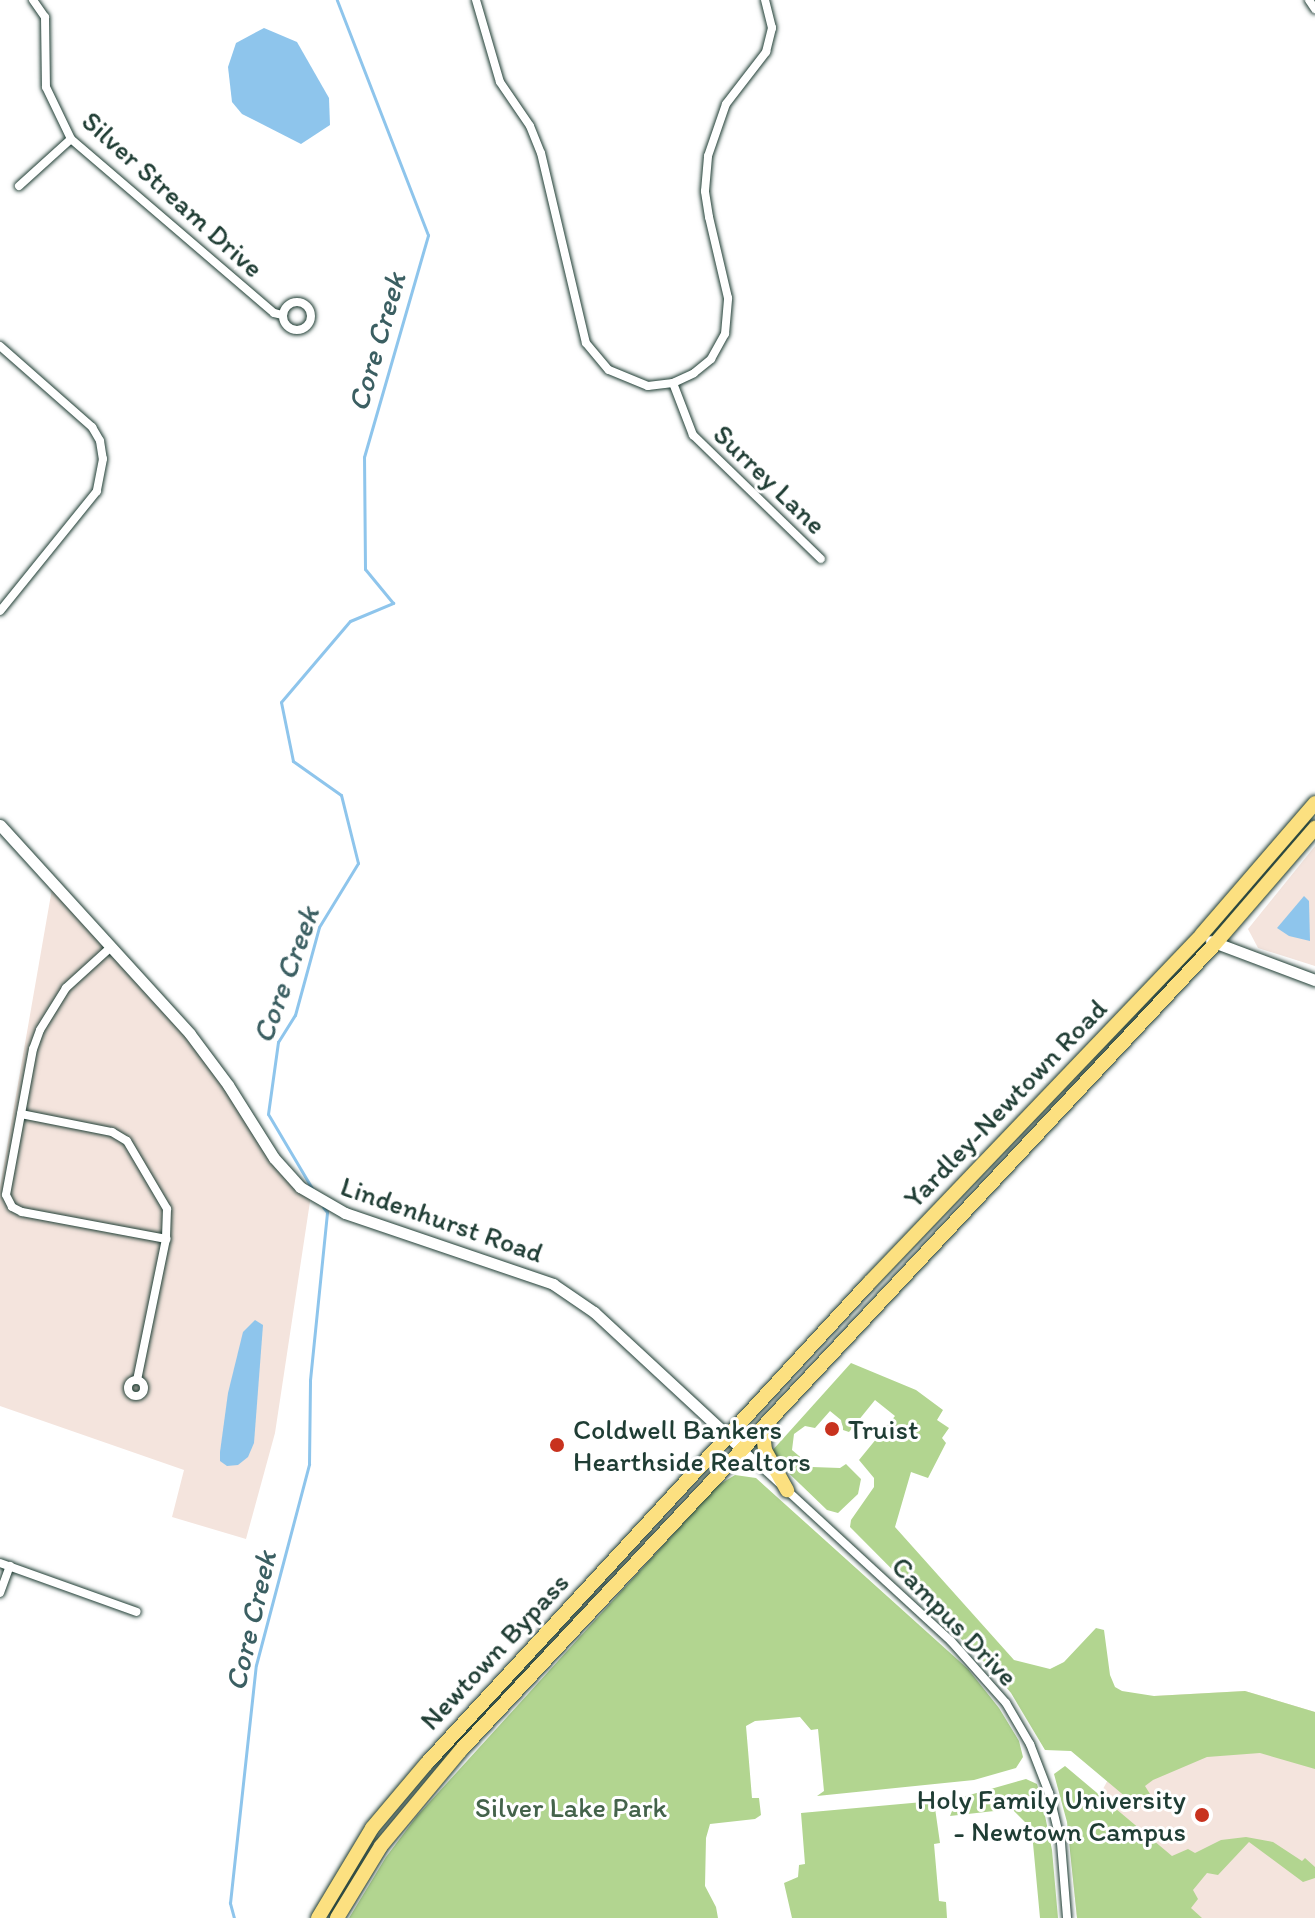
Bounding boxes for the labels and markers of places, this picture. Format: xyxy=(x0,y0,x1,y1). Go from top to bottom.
place label: Coldwell Bankers Hearthside Realtors xyxy=(573,1412,810,1478)
place label: Truist xyxy=(848,1412,918,1446)
marker: Truist xyxy=(823,1420,841,1438)
marker: Coldwell Bankers Hearthside Realtors xyxy=(548,1436,566,1454)
place label: Holy Family University - Newtown Campus xyxy=(917,1782,1186,1848)
marker: Holy Family University - Newtown Campus xyxy=(1193,1806,1211,1824)

